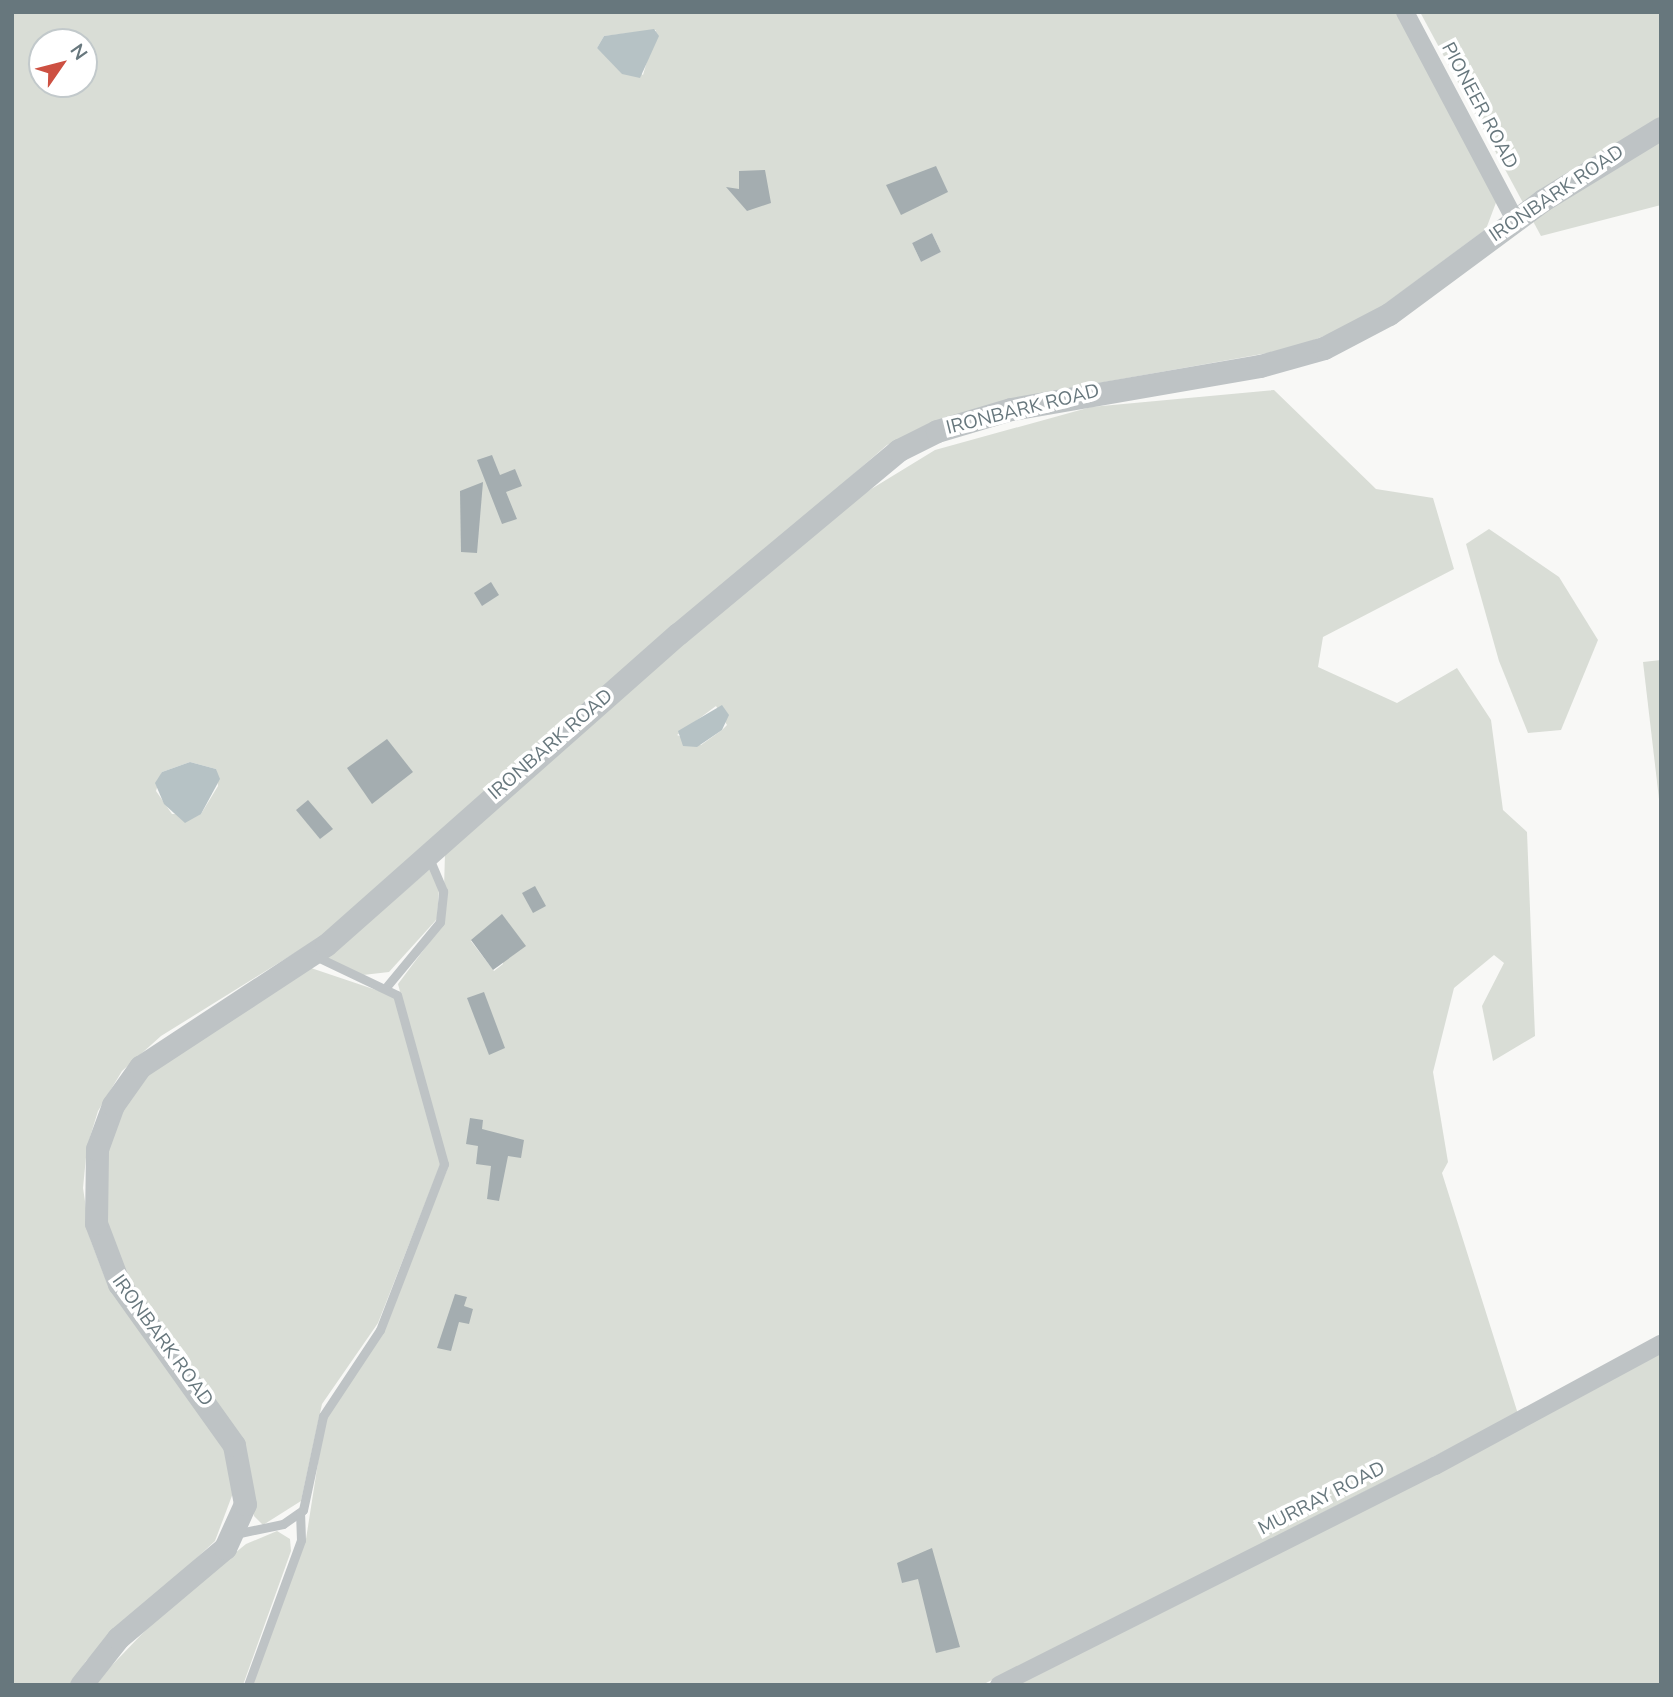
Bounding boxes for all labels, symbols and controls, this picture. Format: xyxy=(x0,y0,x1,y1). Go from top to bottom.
north arrow xyxy=(28,28,98,98)
text: N xyxy=(64,39,93,65)
street label: PIONEER ROAD xyxy=(1436,39,1522,173)
street label: IRONBARK ROAD xyxy=(1486,141,1628,247)
street label: IRONBARK ROAD xyxy=(944,380,1102,440)
street label: IRONBARK ROAD xyxy=(484,685,618,805)
street label: IRONBARK ROAD xyxy=(107,1271,217,1411)
street label: MURRAY ROAD xyxy=(1255,1457,1389,1541)

